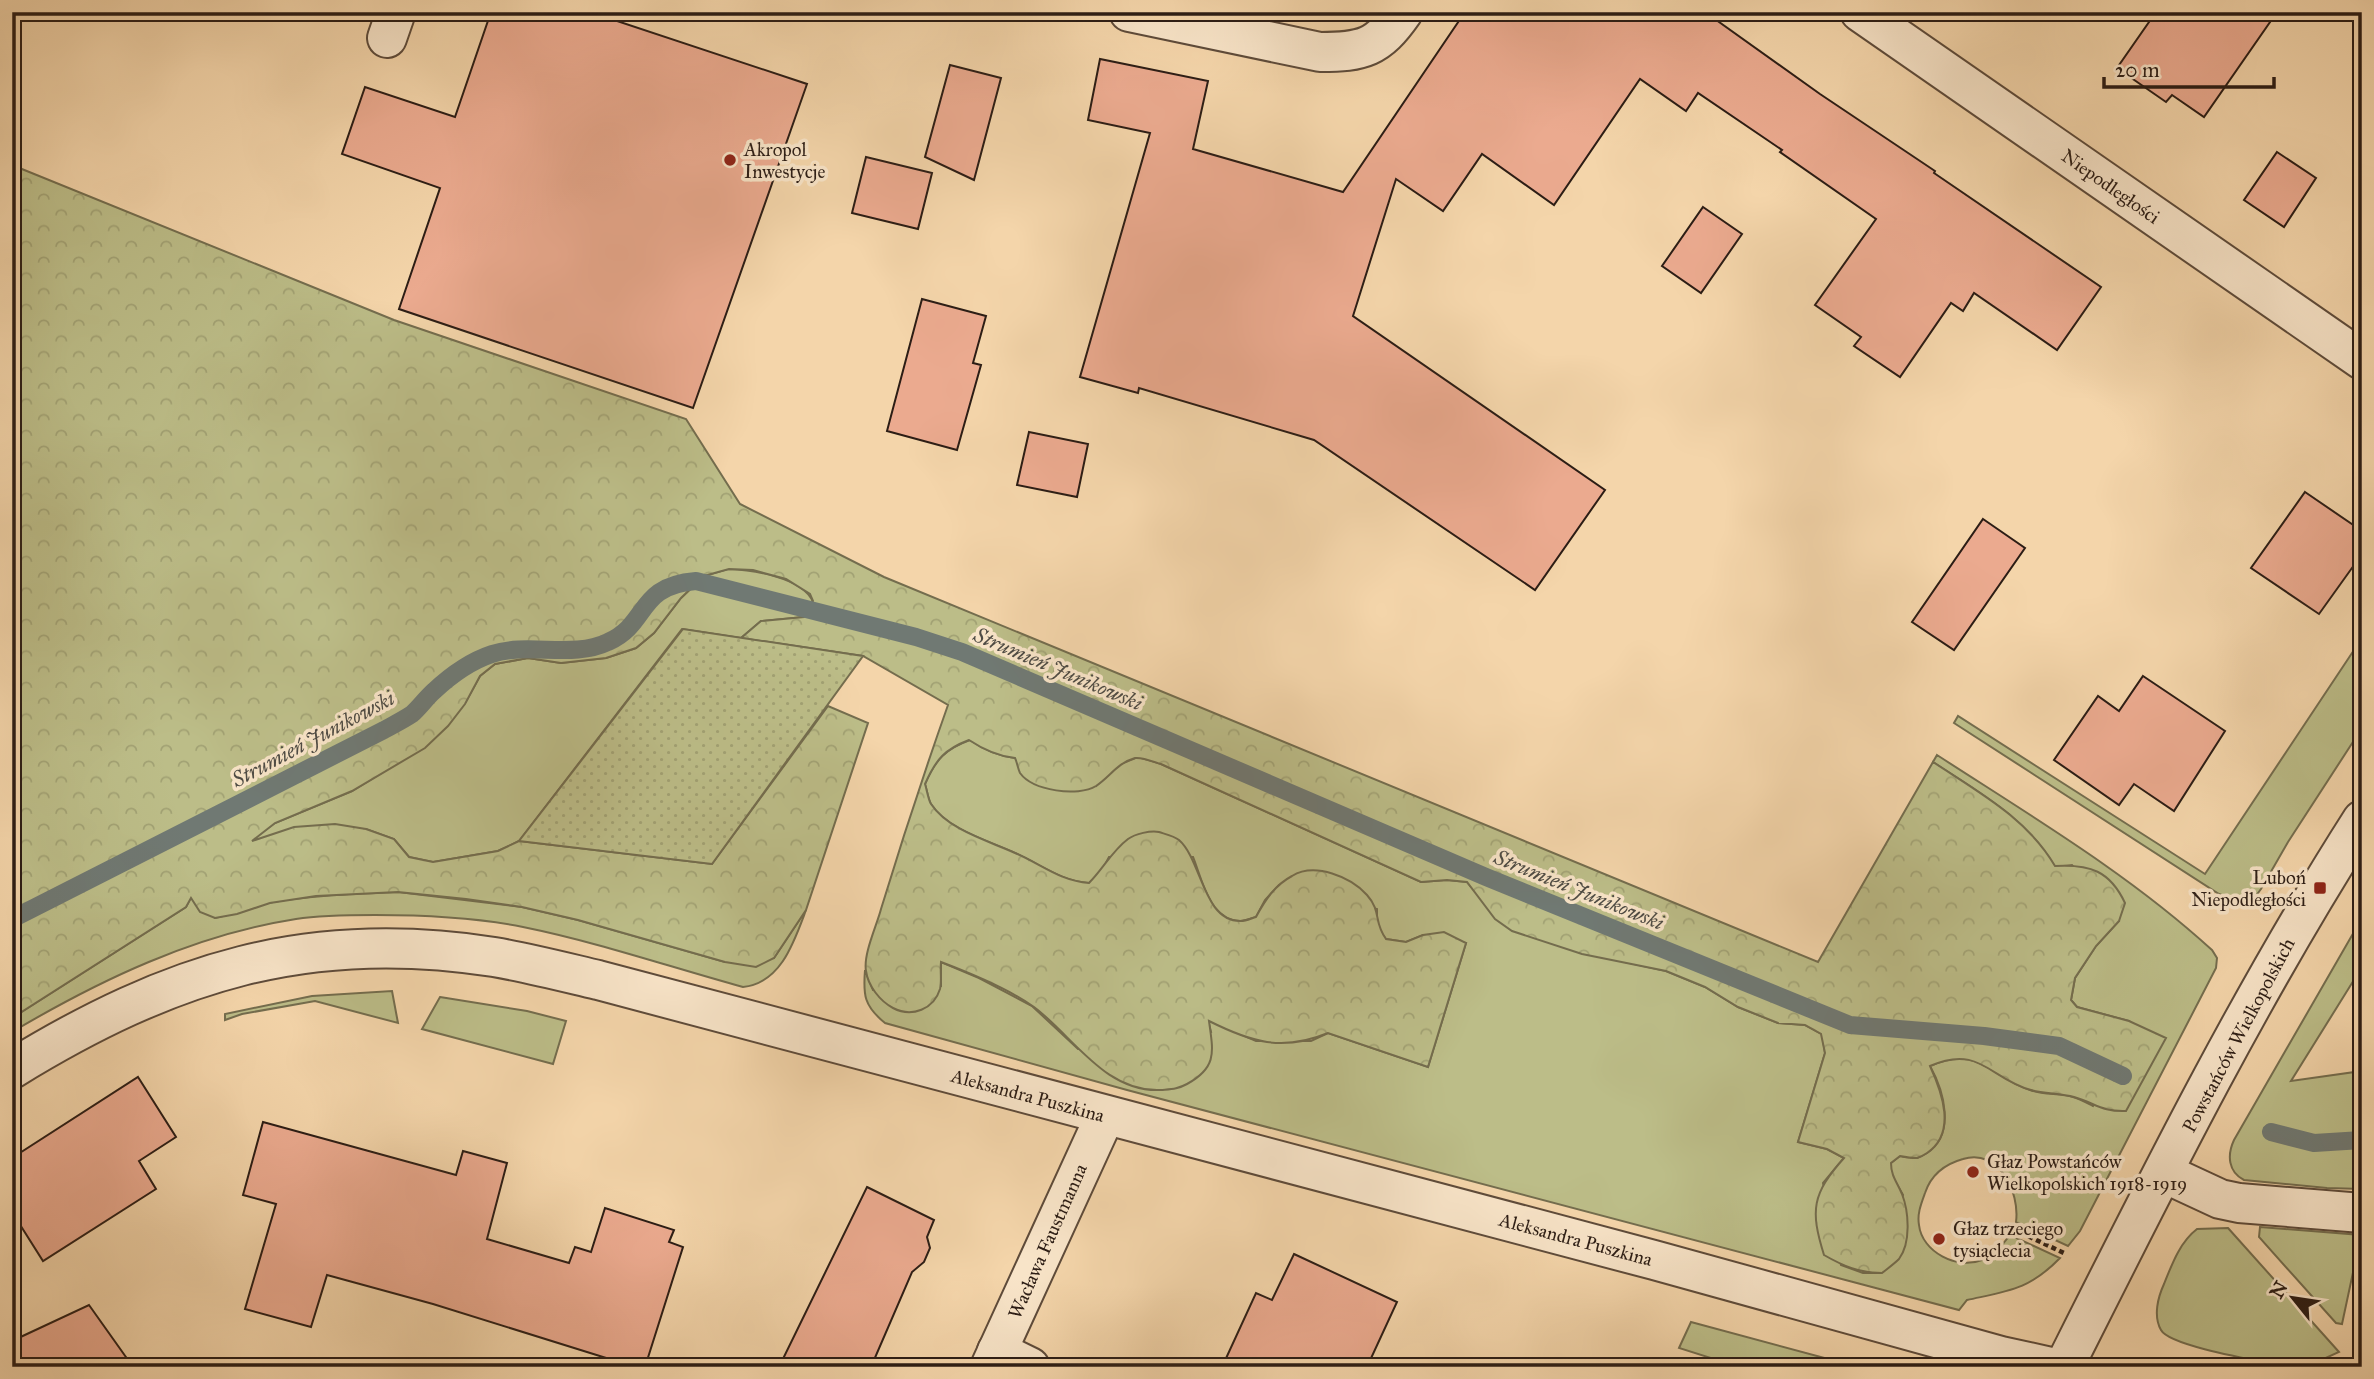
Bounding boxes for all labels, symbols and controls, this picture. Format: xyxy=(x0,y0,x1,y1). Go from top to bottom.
scale bar xyxy=(2104,46,2274,90)
text: 20 m xyxy=(2115,57,2160,83)
place label: Akropol Inwestycje xyxy=(743,138,825,183)
street label: Niepodległości xyxy=(2057,144,2164,230)
marker: Akropol Inwestycje xyxy=(722,152,738,168)
water label: Strumień Junikowski xyxy=(969,621,1146,716)
water label: Strumień Junikowski xyxy=(226,685,399,793)
water label: Strumień Junikowski xyxy=(1489,844,1668,936)
place label: Luboń Niepodległości xyxy=(2191,866,2306,912)
marker: Luboń Niepodległości xyxy=(2312,880,2328,896)
street label: Powstańców Wielkopolskich xyxy=(2177,934,2300,1136)
street label: Aleksandra Puszkina xyxy=(948,1064,1108,1127)
place label: Głaz Powstańców Wielkopolskich 1918-1919 xyxy=(1987,1150,2187,1195)
street label: Wacława Faustmanna xyxy=(1003,1159,1092,1322)
marker: Głaz Powstańców Wielkopolskich 1918-1919 xyxy=(1965,1164,1981,1180)
street label: Aleksandra Puszkina xyxy=(1496,1208,1656,1271)
place label: Głaz trzeciego tysiąclecia xyxy=(1953,1217,2063,1262)
marker: Głaz trzeciego tysiąclecia xyxy=(1931,1231,1947,1247)
north arrow xyxy=(2258,1264,2328,1334)
text: N xyxy=(2265,1277,2293,1302)

